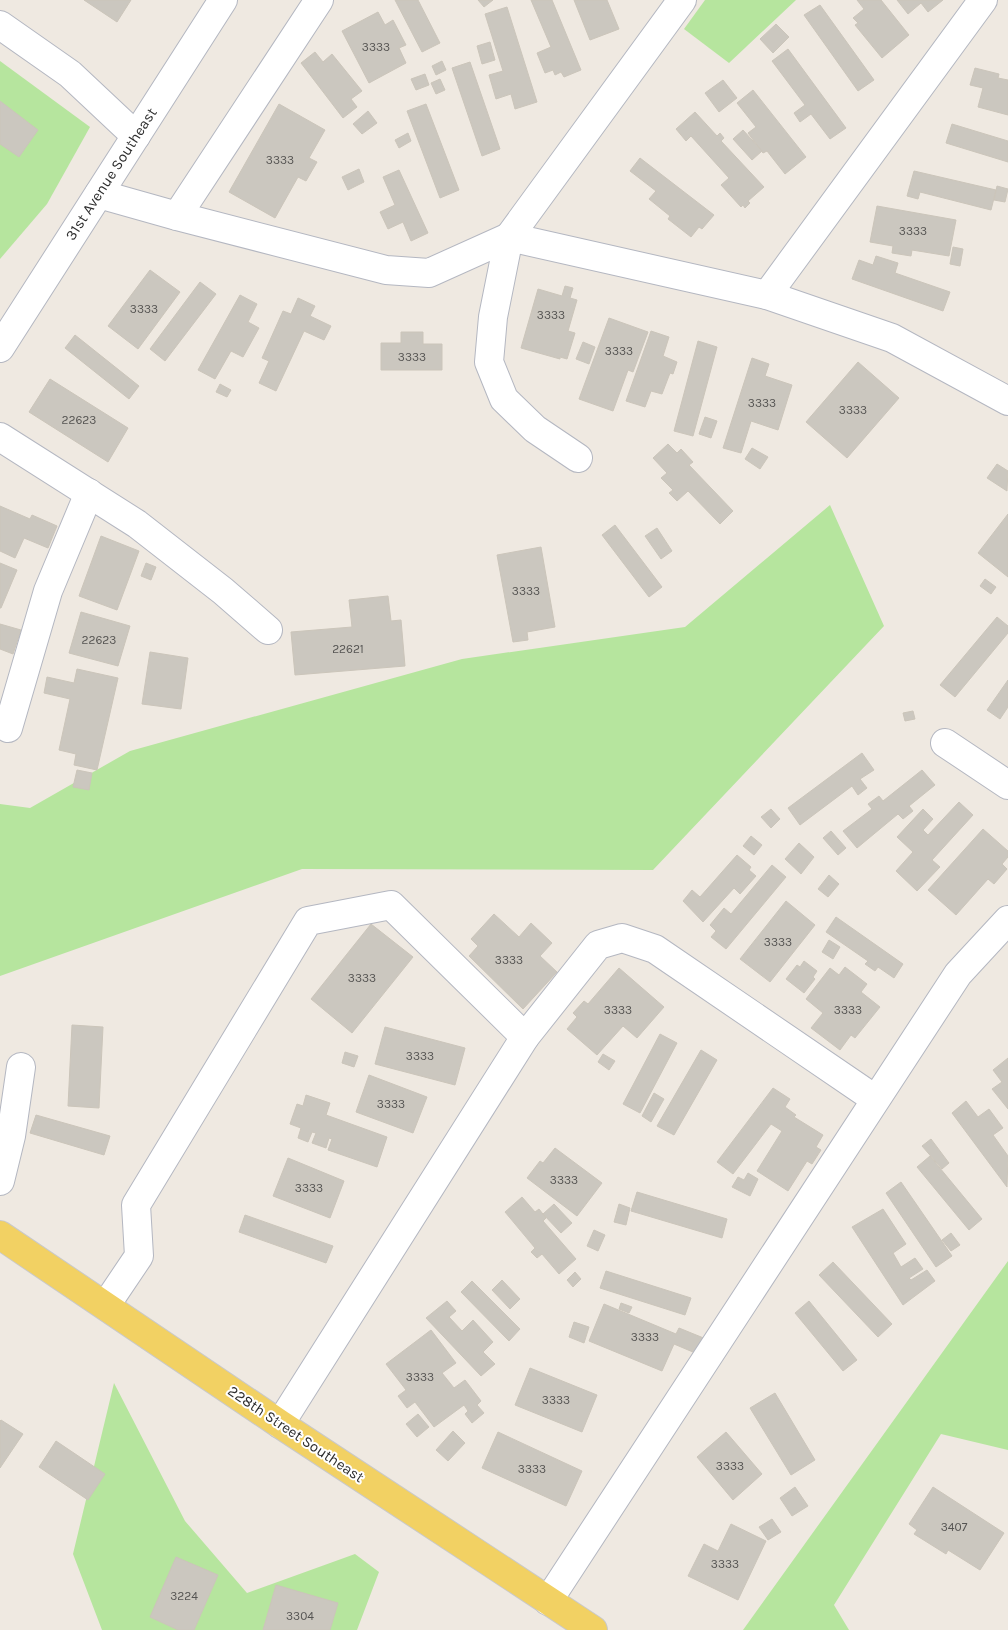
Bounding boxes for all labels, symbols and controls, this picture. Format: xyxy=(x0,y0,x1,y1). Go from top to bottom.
house number: 3333 xyxy=(362,40,390,54)
street label: 31st Avenue Southeast xyxy=(61,104,161,244)
house number: 3333 xyxy=(266,153,294,167)
house number: 3333 xyxy=(899,224,927,238)
house number: 3333 xyxy=(130,302,158,316)
house number: 3333 xyxy=(537,308,565,322)
house number: 3333 xyxy=(605,344,633,358)
house number: 3333 xyxy=(398,350,426,364)
house number: 3333 xyxy=(748,396,776,410)
house number: 3333 xyxy=(839,403,867,417)
house number: 22623 xyxy=(62,413,96,427)
house number: 3333 xyxy=(512,584,540,598)
house number: 22623 xyxy=(82,633,116,647)
house number: 22621 xyxy=(332,642,364,656)
house number: 3333 xyxy=(764,935,792,949)
house number: 3333 xyxy=(495,953,523,967)
house number: 3333 xyxy=(348,971,376,985)
house number: 3333 xyxy=(604,1003,632,1017)
house number: 3333 xyxy=(834,1003,862,1017)
house number: 3333 xyxy=(406,1049,434,1063)
house number: 3333 xyxy=(377,1097,405,1111)
house number: 3333 xyxy=(550,1173,578,1187)
house number: 3333 xyxy=(295,1181,323,1195)
house number: 3333 xyxy=(631,1330,659,1344)
house number: 3333 xyxy=(406,1370,434,1384)
street label: 228th Street Southeast xyxy=(225,1382,368,1486)
house number: 3333 xyxy=(542,1393,570,1407)
house number: 3333 xyxy=(716,1459,744,1473)
house number: 3333 xyxy=(518,1462,546,1476)
house number: 3407 xyxy=(941,1520,968,1534)
house number: 3333 xyxy=(711,1557,739,1571)
house number: 3224 xyxy=(170,1589,198,1603)
house number: 3304 xyxy=(286,1609,314,1623)

